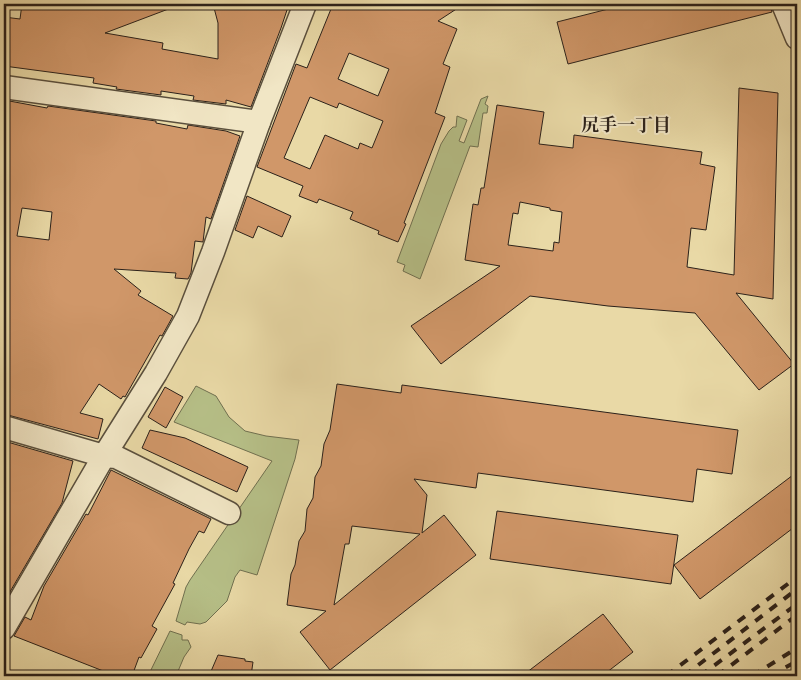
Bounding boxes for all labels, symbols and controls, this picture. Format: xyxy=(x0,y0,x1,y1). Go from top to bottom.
district label: 尻手一丁目 xyxy=(581,113,671,138)

